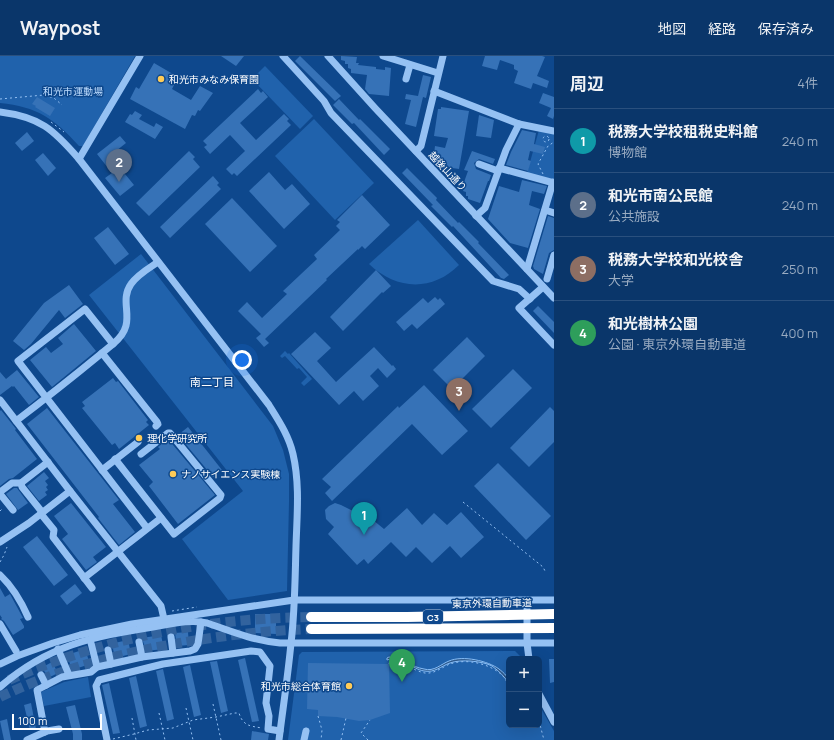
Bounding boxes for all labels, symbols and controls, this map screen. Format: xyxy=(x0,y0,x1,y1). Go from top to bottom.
text: Waypost xyxy=(20,15,100,41)
text: 地図 xyxy=(658,19,686,38)
text: 経路 xyxy=(708,19,736,38)
text: 保存済み xyxy=(758,19,814,38)
place label: 和光市みなみ保育園 xyxy=(169,72,259,86)
text: 周辺 xyxy=(570,72,604,95)
marker: 和光市みなみ保育園 xyxy=(156,74,166,84)
text: 4件 xyxy=(797,74,818,92)
park label: 和光市運動場 xyxy=(43,84,103,98)
text: 税務大学校租税史料館 xyxy=(608,121,758,142)
text: 1 xyxy=(580,132,586,150)
text: 240 m xyxy=(782,132,818,150)
text: 博物館 xyxy=(608,143,647,161)
street label: 越後山通り xyxy=(426,148,470,194)
pin: 2 xyxy=(106,149,132,182)
text: 和光市南公民館 xyxy=(608,185,713,206)
text: 2 xyxy=(579,196,587,214)
text: 240 m xyxy=(782,196,818,214)
text: 公共施設 xyxy=(608,207,660,225)
text: 税務大学校和光校舎 xyxy=(608,249,743,270)
text: 3 xyxy=(579,260,587,278)
text: 250 m xyxy=(782,260,818,278)
text: 大学 xyxy=(608,271,634,289)
text: 和光樹林公園 xyxy=(608,313,698,334)
text: 4 xyxy=(579,324,587,342)
text: 400 m xyxy=(781,324,818,342)
text: 公園 · 東京外環自動車道 xyxy=(608,335,746,353)
your location xyxy=(232,350,252,370)
district label: 南二丁目 xyxy=(190,374,234,389)
pin: 3 xyxy=(446,378,472,411)
place label: 理化学研究所 xyxy=(147,431,207,445)
marker: 理化学研究所 xyxy=(134,433,144,443)
place label: ナノサイエンス実験棟 xyxy=(181,467,280,481)
marker: ナノサイエンス実験棟 xyxy=(168,469,178,479)
pin: 1 xyxy=(351,502,377,535)
street label: 東京外環自動車道 xyxy=(452,595,532,611)
road number: C3 xyxy=(423,610,443,624)
pin: 4 xyxy=(389,649,415,682)
map controls xyxy=(506,656,542,728)
button: + xyxy=(506,656,542,692)
place label: 和光市総合体育館 xyxy=(261,679,341,693)
marker: 和光市総合体育館 xyxy=(344,681,354,691)
button: − xyxy=(506,692,542,728)
scale bar xyxy=(12,712,102,731)
text: 100 m xyxy=(18,713,47,728)

